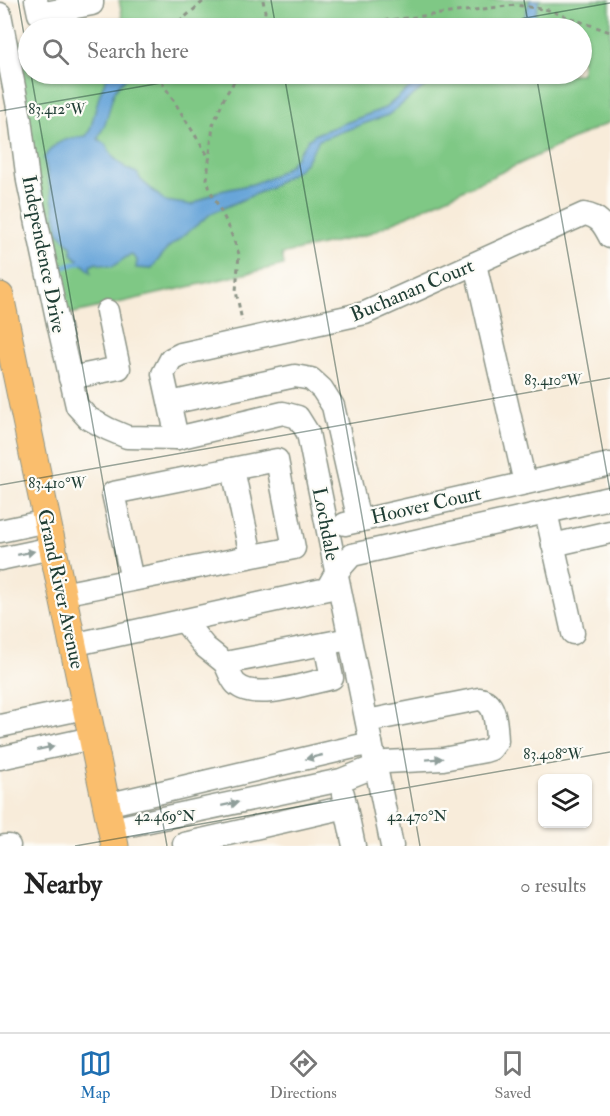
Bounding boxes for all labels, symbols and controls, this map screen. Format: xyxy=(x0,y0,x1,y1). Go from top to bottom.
search box xyxy=(18,18,592,84)
icon: search xyxy=(39,35,72,68)
text: Search here xyxy=(87,37,189,65)
text: 83.412°W xyxy=(28,100,86,119)
street label: Independence Drive xyxy=(15,173,72,335)
street label: Buchanan Court xyxy=(346,253,478,327)
text: 83.410°W xyxy=(524,371,582,390)
text: 83.410°W xyxy=(28,474,86,493)
street label: Hoover Court xyxy=(369,480,484,530)
street label: Lochdale xyxy=(307,485,345,563)
street label: Grand River Avenue xyxy=(32,507,90,671)
one-way arrow xyxy=(17,548,35,558)
one-way arrow xyxy=(37,743,56,752)
text: 83.408°W xyxy=(523,745,583,764)
one-way arrow xyxy=(305,752,323,762)
one-way arrow xyxy=(425,754,444,764)
map controls xyxy=(538,774,592,828)
button: layers xyxy=(538,774,592,828)
one-way arrow xyxy=(221,799,240,808)
text: 42.469°N xyxy=(135,807,196,826)
text: 42.470°N xyxy=(387,807,447,826)
text: Nearby xyxy=(24,869,102,901)
text: 0 results xyxy=(520,873,586,898)
tab: Map xyxy=(79,1047,112,1103)
tab: Directions xyxy=(270,1047,337,1103)
tab: Saved xyxy=(495,1047,531,1103)

